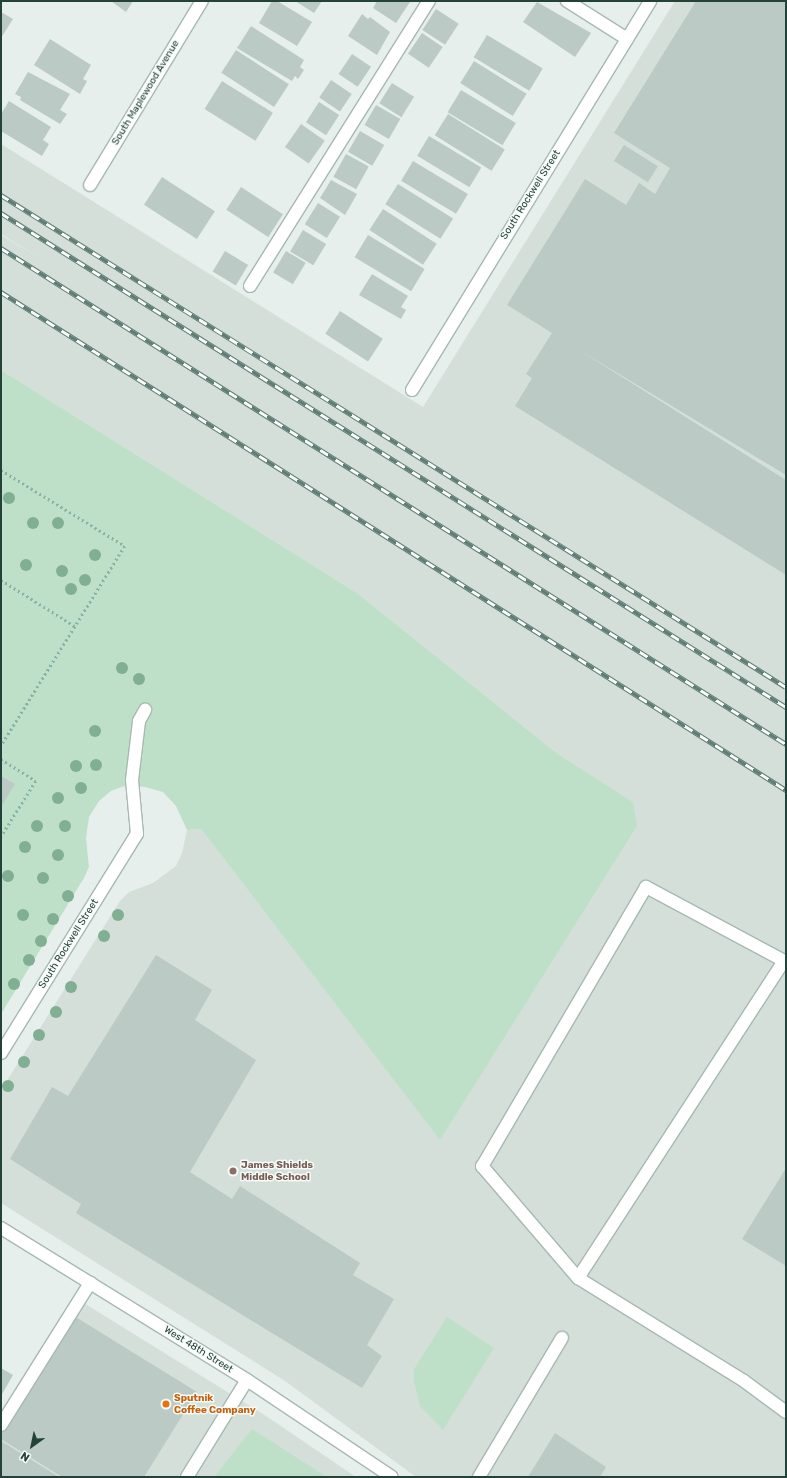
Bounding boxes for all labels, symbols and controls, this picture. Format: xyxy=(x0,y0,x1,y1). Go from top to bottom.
street label: South Maplewood Avenue xyxy=(110,38,182,148)
street label: South Rockwell Street xyxy=(499,148,563,242)
street label: South Rockwell Street xyxy=(37,897,101,991)
place label: James Shields Middle School xyxy=(241,1159,313,1182)
marker: James Shields Middle School xyxy=(228,1166,238,1176)
street label: West 48th Street xyxy=(161,1324,235,1376)
place label: Sputnik Coffee Company xyxy=(174,1392,256,1416)
marker: Sputnik Coffee Company xyxy=(161,1399,171,1409)
north arrow xyxy=(12,1426,52,1466)
text: N xyxy=(18,1449,32,1464)

